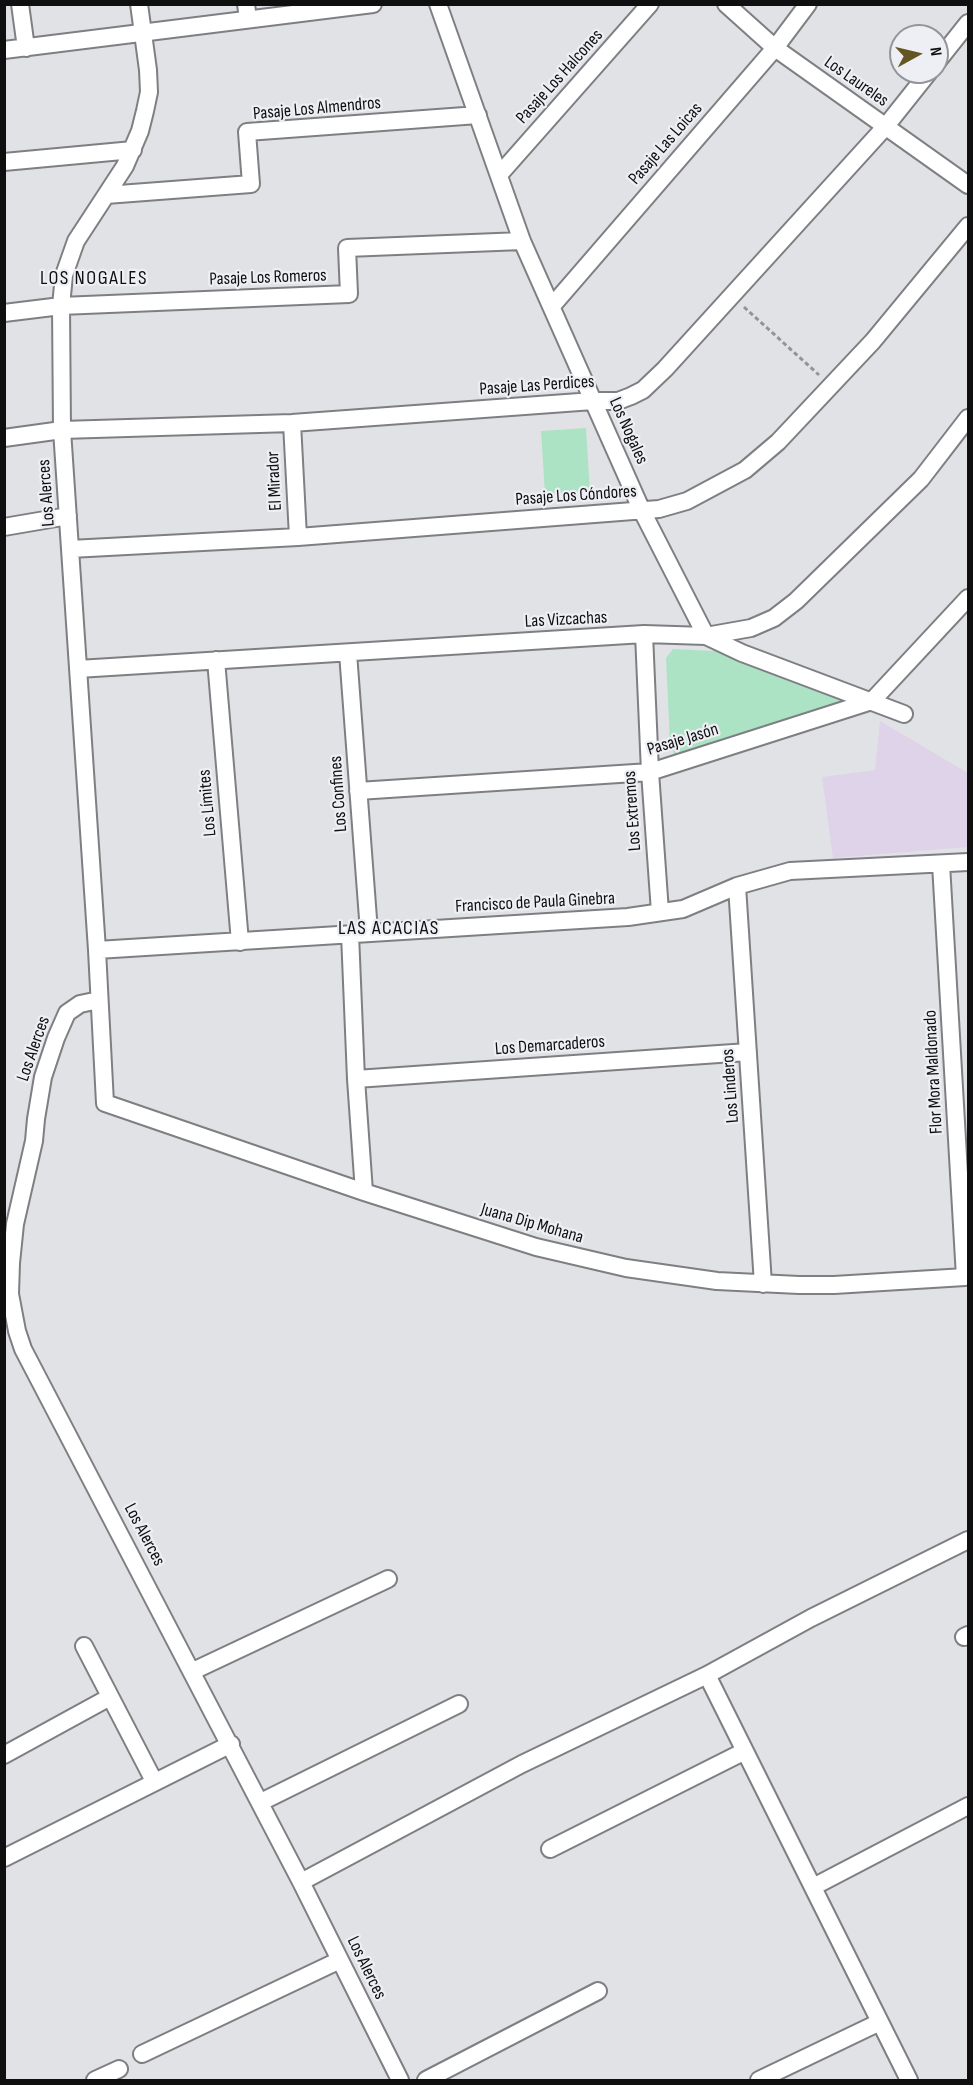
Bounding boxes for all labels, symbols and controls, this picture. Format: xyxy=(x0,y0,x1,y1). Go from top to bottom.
north arrow xyxy=(889,24,949,84)
street label: Pasaje Los Halcones xyxy=(512,25,608,129)
text: N xyxy=(925,46,945,57)
street label: Los Laureles xyxy=(820,52,892,112)
street label: Pasaje Los Almendros xyxy=(252,93,382,125)
street label: Pasaje Las Loicas xyxy=(625,99,707,189)
street label: Pasaje Los Romeros xyxy=(209,265,327,291)
district label: LOS NOGALES xyxy=(40,267,148,291)
street label: Pasaje Las Perdices xyxy=(479,371,595,401)
street label: Los Nogales xyxy=(604,394,652,468)
street label: El Mirador xyxy=(263,451,287,511)
street label: Los Alerces xyxy=(34,459,60,527)
street label: Pasaje Los Cóndores xyxy=(515,481,637,511)
street label: Las Vizcachas xyxy=(524,607,608,633)
street label: Pasaje Jasón xyxy=(645,719,721,761)
street label: Los Confines xyxy=(326,755,352,833)
street label: Los Límites xyxy=(194,769,222,837)
street label: Los Extremos xyxy=(619,770,647,852)
street label: Francisco de Paula Ginebra xyxy=(455,888,615,918)
district label: LAS ACACIAS xyxy=(338,917,440,941)
street label: Flor Mora Maldonado xyxy=(920,1009,948,1135)
street label: Los Alerces xyxy=(13,1014,55,1084)
street label: Los Demarcaderos xyxy=(494,1031,606,1061)
street label: Los Linderos xyxy=(718,1048,744,1124)
street label: Juana Dip Mohana xyxy=(478,1199,586,1249)
street label: Los Alerces xyxy=(119,1500,169,1570)
street label: Los Alerces xyxy=(342,1933,390,2003)

